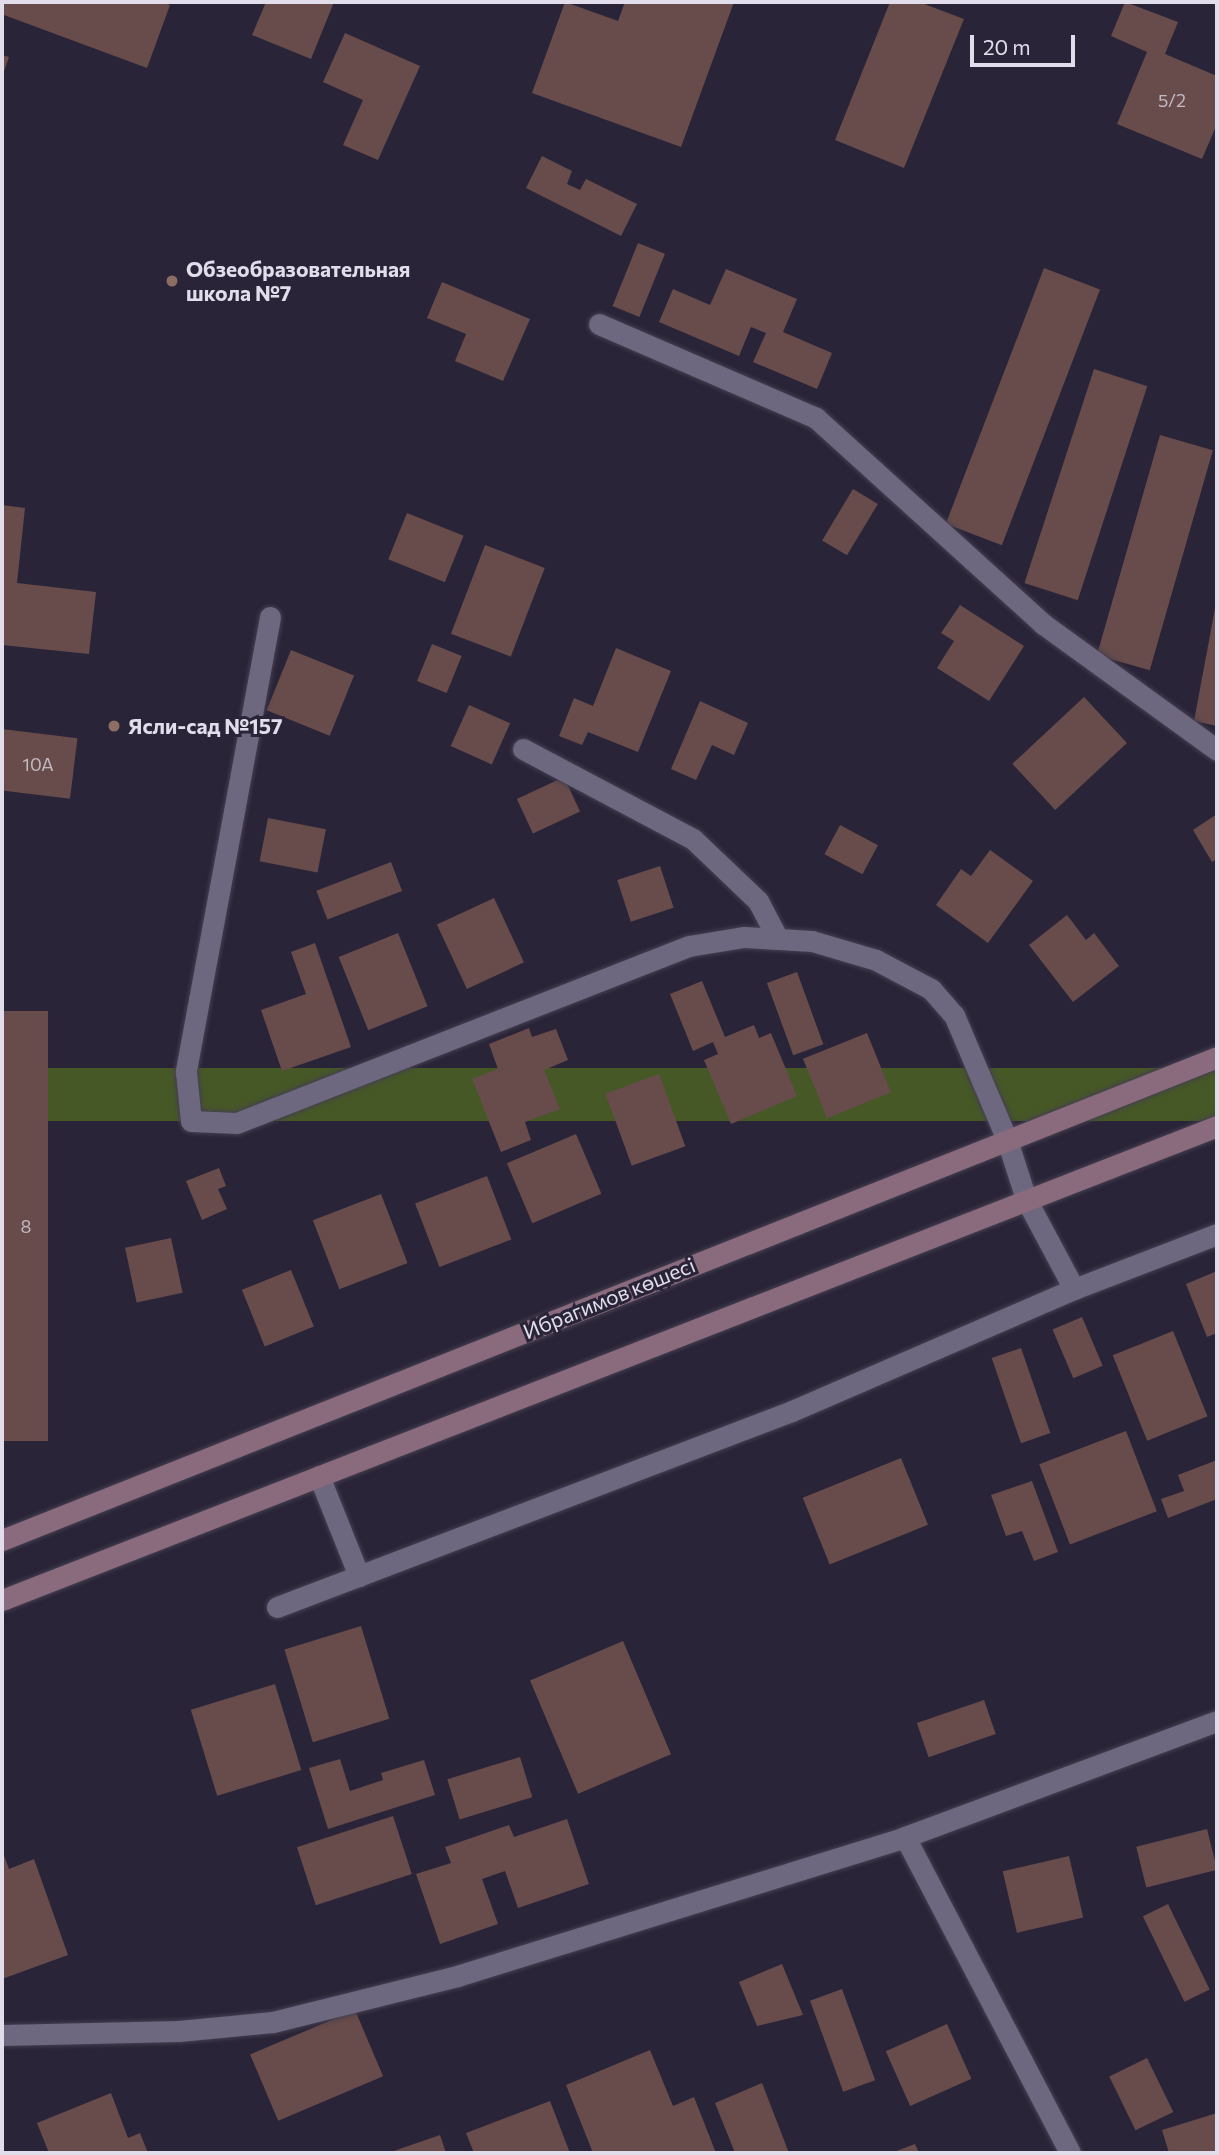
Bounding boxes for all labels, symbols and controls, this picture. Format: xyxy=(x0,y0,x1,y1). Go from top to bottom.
scale bar xyxy=(974,21,1079,65)
text: 20 m xyxy=(983,34,1031,59)
house number: 5/2 xyxy=(1158,89,1186,111)
place label: Обзеобразовательная школа №7 xyxy=(186,256,410,306)
marker: Обзеобразовательная школа №7 xyxy=(164,273,180,289)
place label: Ясли-сад №157 xyxy=(128,713,282,739)
marker: Ясли-сад №157 xyxy=(106,718,122,734)
house number: 10А xyxy=(22,753,54,775)
house number: 8 xyxy=(21,1215,31,1237)
street label: Ибрагимов көшесі xyxy=(519,1252,699,1344)

